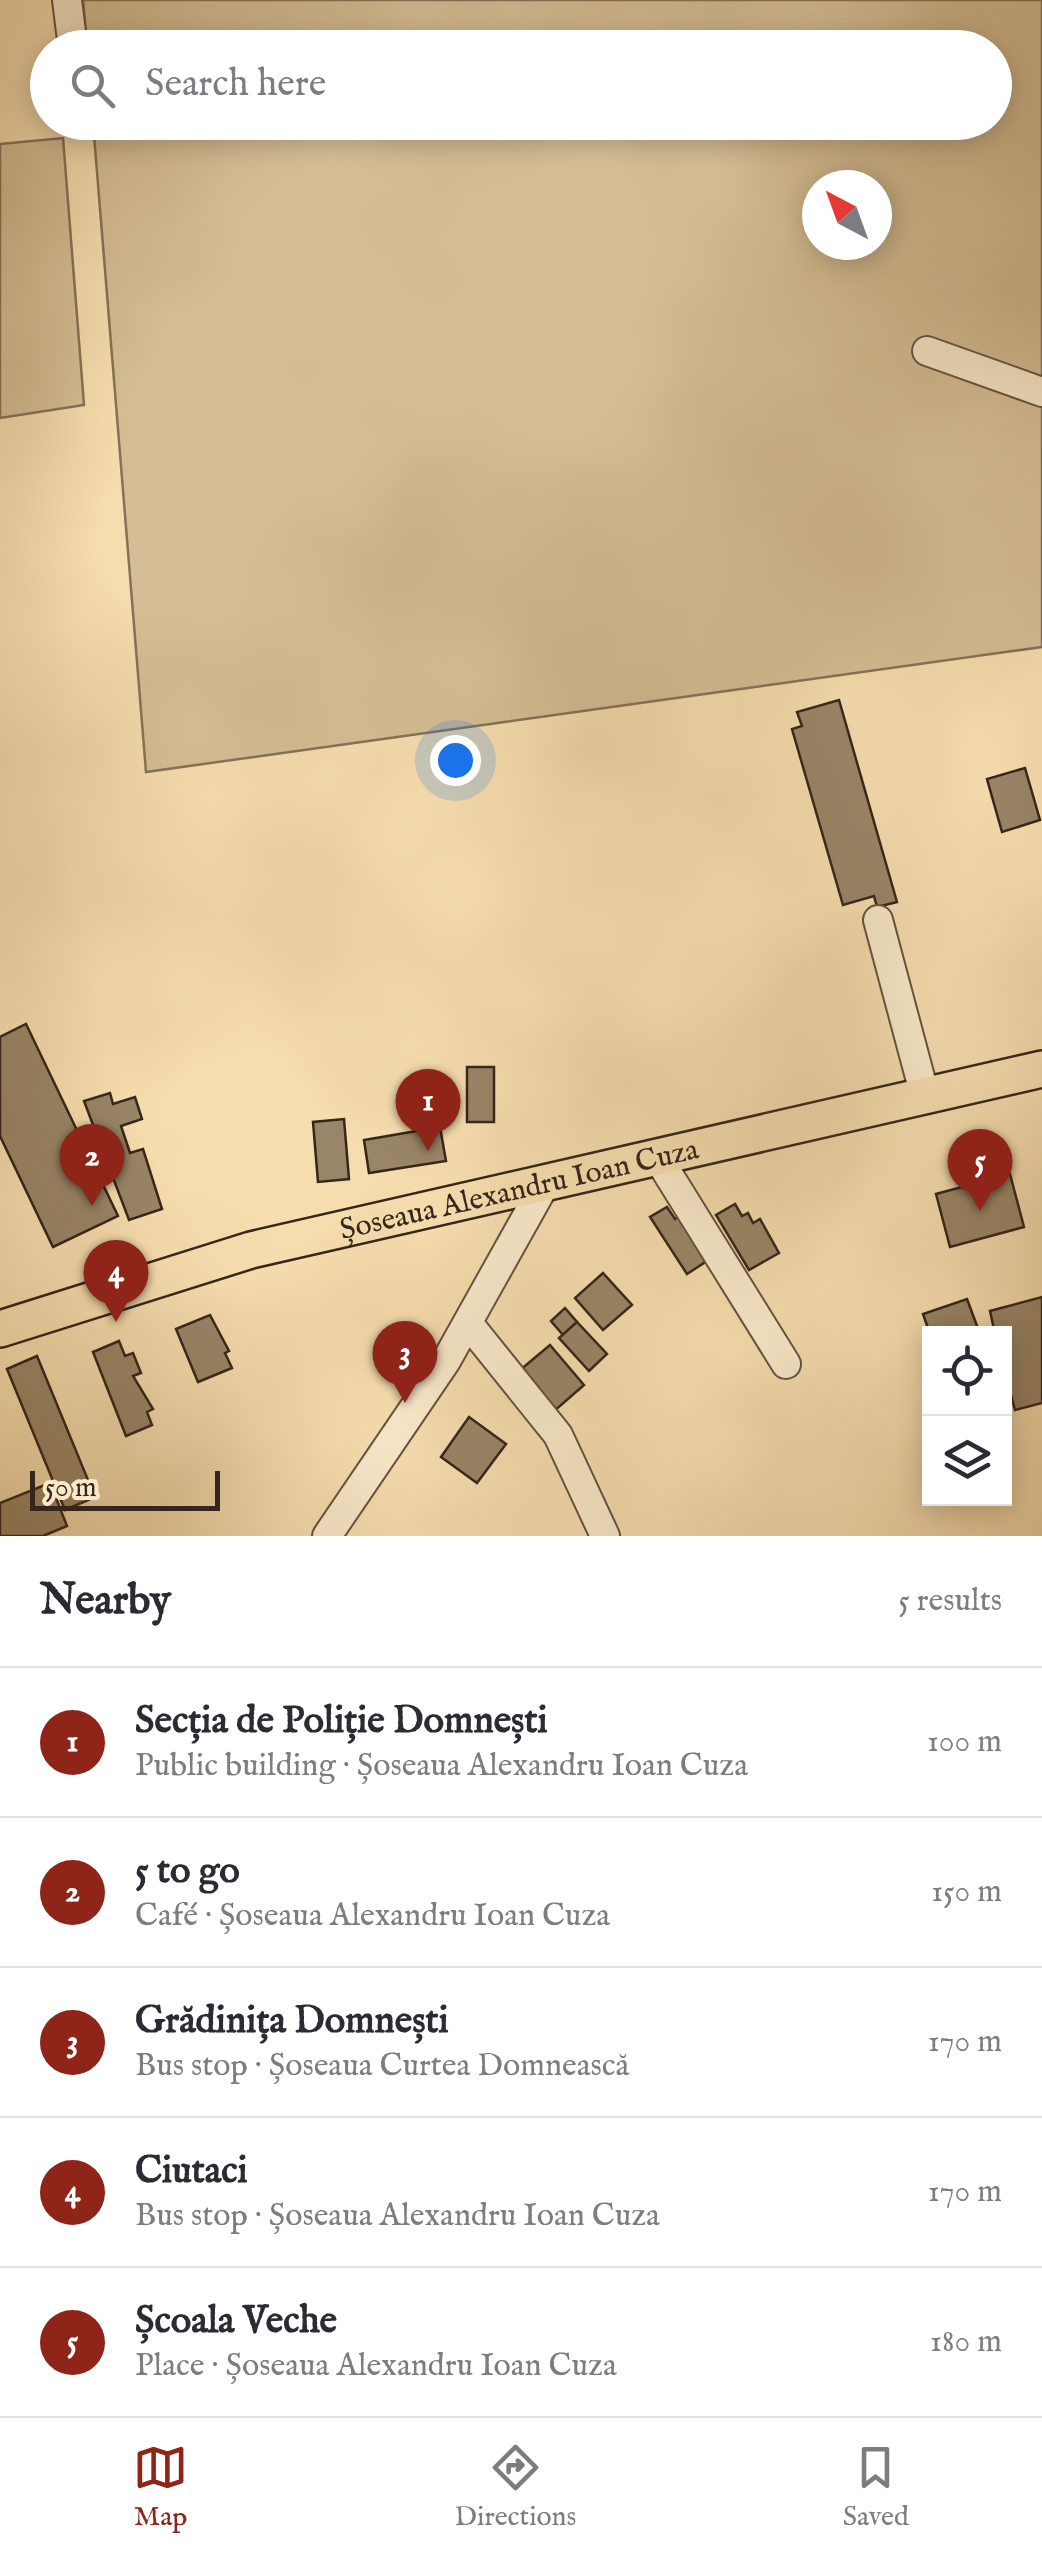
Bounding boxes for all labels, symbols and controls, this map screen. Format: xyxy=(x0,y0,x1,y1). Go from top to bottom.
search box xyxy=(30,30,1012,140)
icon: search xyxy=(65,58,120,113)
text: Search here xyxy=(145,61,326,109)
north arrow xyxy=(802,170,892,260)
your location xyxy=(430,735,481,786)
pin: 1 xyxy=(396,1068,460,1151)
pin: 2 xyxy=(59,1124,124,1206)
pin: 5 xyxy=(948,1128,1012,1211)
street label: Șoseaua Alexandru Ioan Cuza xyxy=(336,1131,702,1250)
pin: 4 xyxy=(84,1240,148,1322)
pin: 3 xyxy=(372,1320,438,1403)
map controls xyxy=(922,1326,1012,1506)
button: locate xyxy=(922,1326,1012,1416)
button: layers xyxy=(922,1416,1012,1506)
scale bar xyxy=(30,1466,220,1510)
text: 50 m xyxy=(45,1471,97,1506)
text: Nearby xyxy=(40,1575,171,1628)
text: 5 results xyxy=(898,1581,1002,1622)
text: Secția de Poliție Domnești xyxy=(135,1698,548,1746)
text: 1 xyxy=(67,1722,78,1763)
text: 100 m xyxy=(927,1722,1002,1763)
text: Public building · Șoseaua Alexandru Ioan Cuza xyxy=(135,1746,748,1787)
text: 5 to go xyxy=(135,1848,240,1896)
text: 2 xyxy=(65,1872,80,1913)
text: 150 m xyxy=(931,1872,1002,1913)
text: Café · Șoseaua Alexandru Ioan Cuza xyxy=(135,1896,610,1937)
text: Grădinița Domnești xyxy=(135,1998,449,2046)
text: 3 xyxy=(67,2022,78,2063)
text: 170 m xyxy=(928,2022,1002,2063)
text: Bus stop · Șoseaua Curtea Domnească xyxy=(135,2046,629,2087)
text: Ciutaci xyxy=(135,2148,248,2196)
text: 4 xyxy=(65,2172,80,2213)
text: 170 m xyxy=(928,2172,1002,2213)
text: Bus stop · Șoseaua Alexandru Ioan Cuza xyxy=(135,2196,660,2237)
text: Școala Veche xyxy=(135,2298,337,2346)
text: 5 xyxy=(67,2322,78,2363)
text: 180 m xyxy=(930,2322,1002,2363)
text: Place · Șoseaua Alexandru Ioan Cuza xyxy=(135,2346,617,2387)
tab: Map xyxy=(133,2440,188,2535)
tab: Directions xyxy=(454,2440,576,2535)
tab: Saved xyxy=(843,2440,909,2535)

